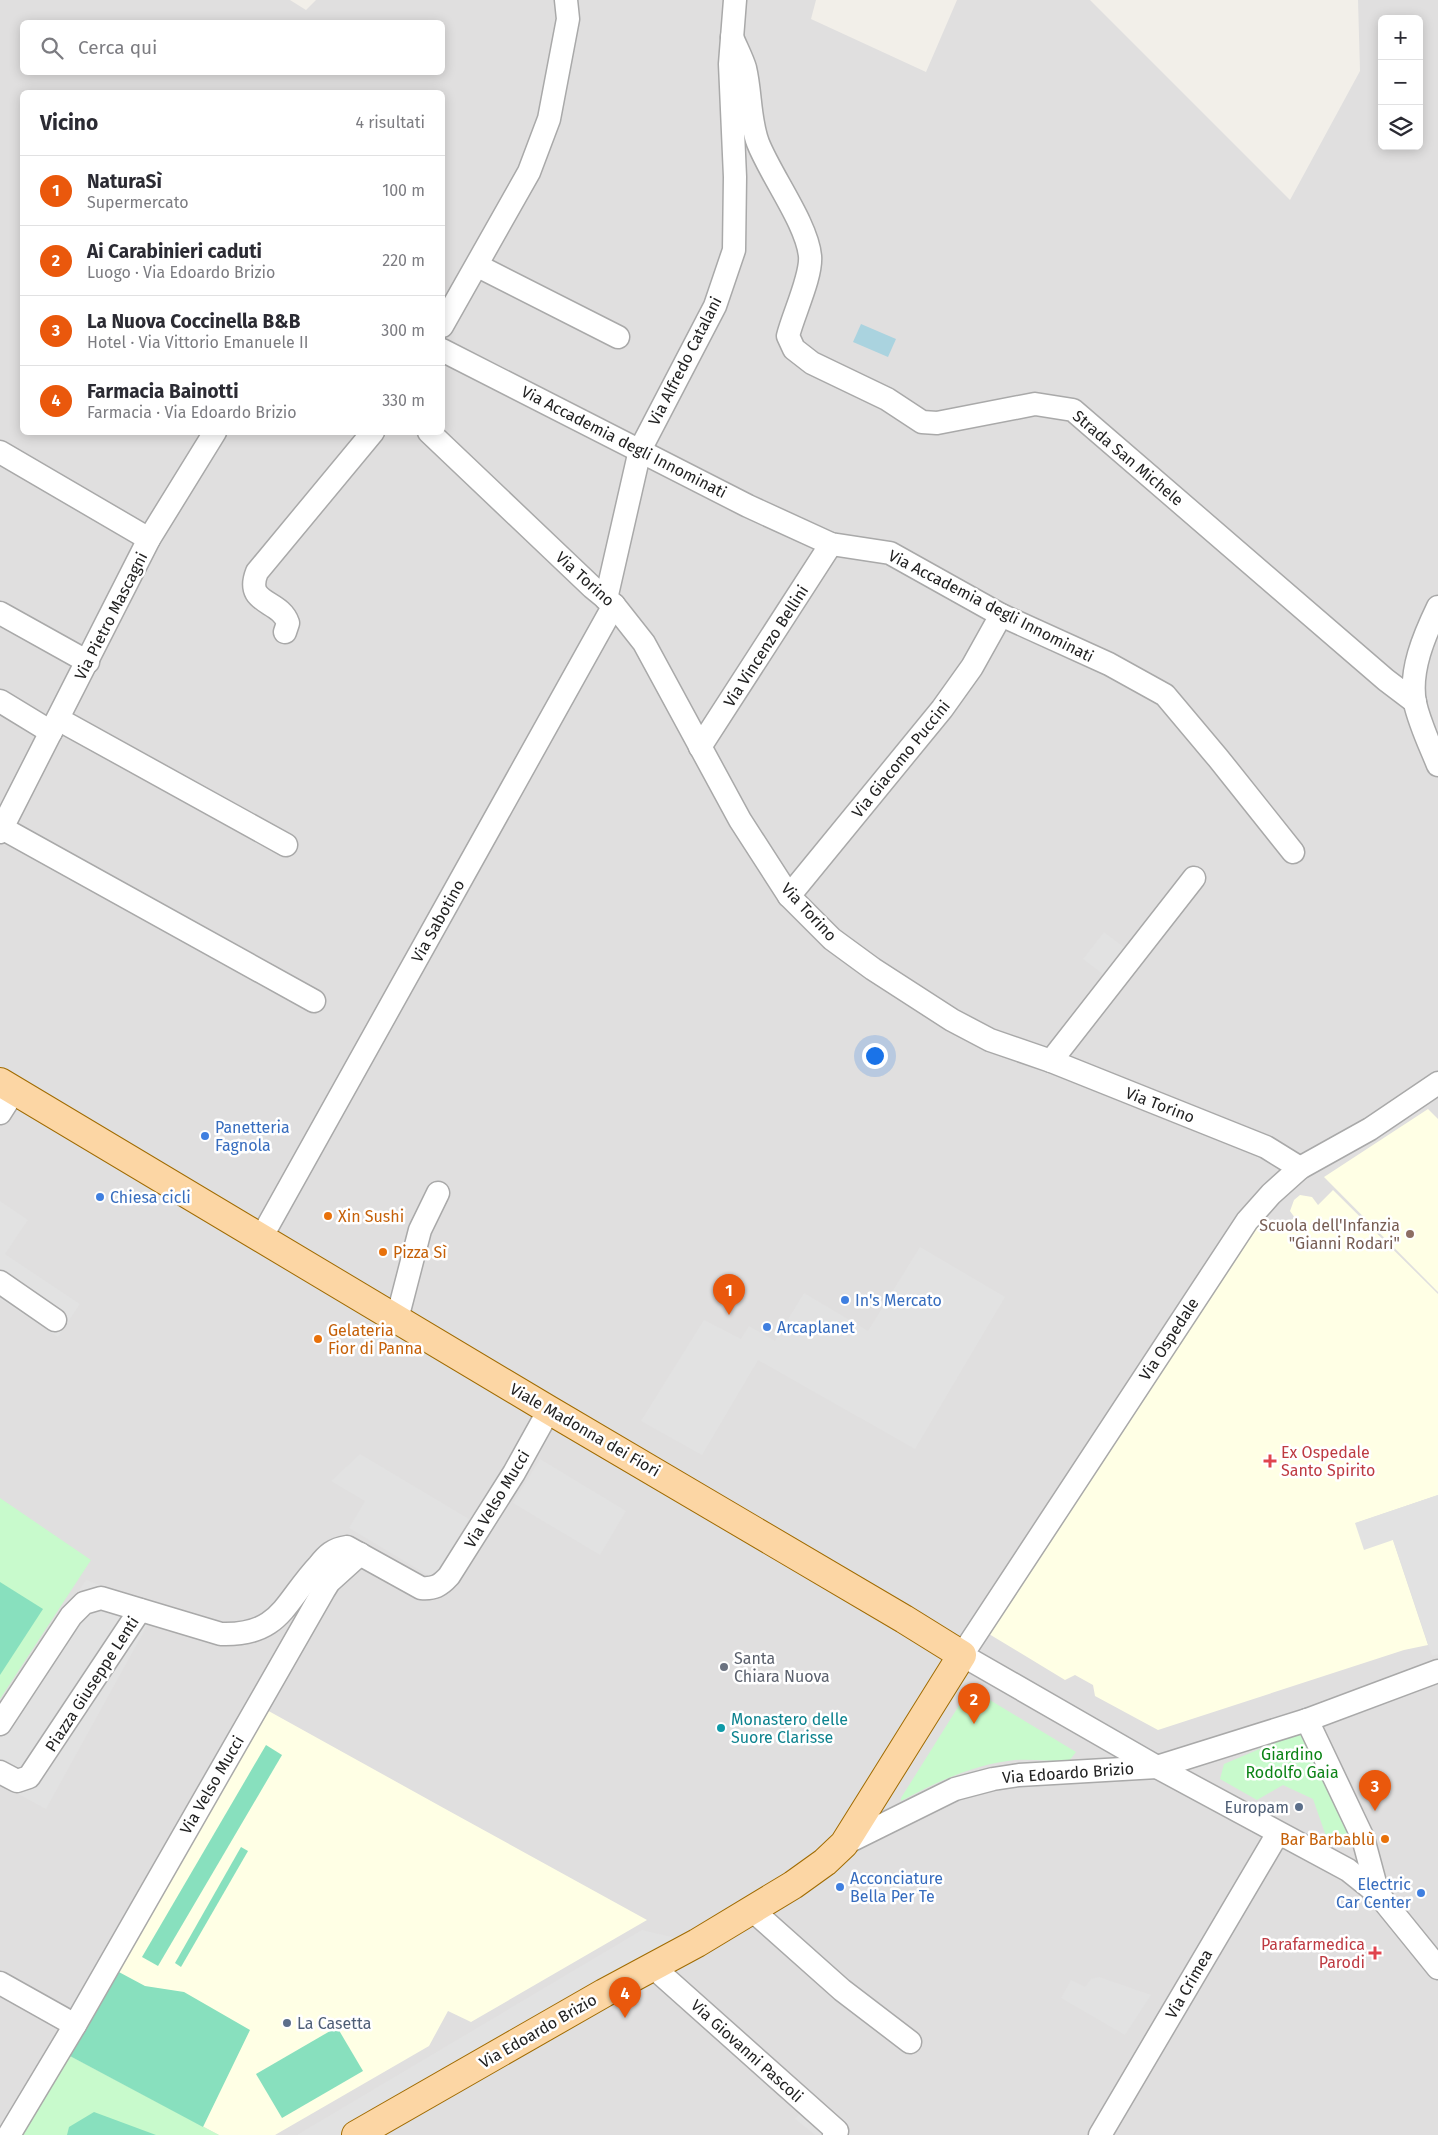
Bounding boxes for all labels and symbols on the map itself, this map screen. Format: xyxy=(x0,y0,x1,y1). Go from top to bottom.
street label: Via Alfredo Catalani xyxy=(644,293,726,429)
street label: Via Accademia degli Innominati xyxy=(518,382,730,502)
street label: Strada San Michele xyxy=(1069,406,1187,510)
street label: Via Accademia degli Innominati xyxy=(885,546,1097,666)
street label: Via Torino xyxy=(552,548,618,610)
street label: Via Pietro Mascagni xyxy=(71,549,151,683)
street label: Via Vincenzo Bellini xyxy=(720,582,812,710)
street label: Via Giacomo Puccini xyxy=(848,697,954,821)
street label: Via Sabotino xyxy=(407,876,469,966)
street label: Via Torino xyxy=(777,879,841,945)
your location xyxy=(862,1043,888,1069)
street label: Via Torino xyxy=(1123,1083,1197,1127)
place label: Panetteria Fagnola xyxy=(215,1118,290,1155)
marker: Panetteria Fagnola xyxy=(199,1130,211,1142)
place label: Chiesa cicli xyxy=(110,1188,191,1207)
marker: Chiesa cicli xyxy=(94,1191,106,1203)
place label: Xin Sushi xyxy=(338,1207,404,1226)
marker: Xin Sushi xyxy=(322,1210,334,1222)
place label: Scuola dell'Infanzia "Gianni Rodari" xyxy=(1259,1216,1400,1253)
marker: Scuola dell'Infanzia "Gianni Rodari" xyxy=(1404,1228,1416,1240)
place label: Pizza Sì xyxy=(393,1243,447,1262)
marker: Pizza Sì xyxy=(377,1246,389,1258)
pin: 1 xyxy=(713,1274,745,1315)
place label: In's Mercato xyxy=(855,1291,942,1310)
marker: In's Mercato xyxy=(839,1294,851,1306)
street label: Via Ospedale xyxy=(1135,1294,1203,1384)
place label: Arcaplanet xyxy=(777,1318,855,1337)
place label: Gelateria Fior di Panna xyxy=(328,1321,422,1358)
marker: Arcaplanet xyxy=(761,1321,773,1333)
marker: Gelateria Fior di Panna xyxy=(312,1333,324,1345)
street label: Viale Madonna dei Fiori xyxy=(507,1379,663,1481)
place label: Ex Ospedale Santo Spirito xyxy=(1281,1443,1375,1480)
street label: Via Velso Mucci xyxy=(460,1447,534,1551)
marker: Ex Ospedale Santo Spirito xyxy=(1263,1454,1277,1468)
street label: Piazza Giuseppe Lenti xyxy=(41,1613,143,1755)
place label: Santa Chiara Nuova xyxy=(734,1649,830,1686)
marker: Santa Chiara Nuova xyxy=(718,1661,730,1673)
pin: 2 xyxy=(958,1683,990,1724)
place label: Monastero delle Suore Clarisse xyxy=(731,1710,848,1747)
marker: Monastero delle Suore Clarisse xyxy=(715,1722,727,1734)
street label: Via Velso Mucci xyxy=(176,1732,248,1838)
park label: Giardino Rodolfo Gaia xyxy=(1245,1745,1339,1782)
street label: Via Edoardo Brizio xyxy=(1001,1759,1135,1787)
pin: 3 xyxy=(1359,1770,1391,1811)
place label: Europam xyxy=(1225,1798,1289,1817)
marker: Europam xyxy=(1293,1801,1305,1813)
place label: Bar Barbablù xyxy=(1280,1830,1375,1849)
marker: Bar Barbablù xyxy=(1379,1833,1391,1845)
place label: Acconciature Bella Per Te xyxy=(850,1869,943,1906)
place label: Electric Car Center xyxy=(1336,1875,1412,1912)
marker: Acconciature Bella Per Te xyxy=(834,1881,846,1893)
marker: Electric Car Center xyxy=(1415,1887,1427,1899)
place label: Parafarmedica Parodi xyxy=(1261,1935,1365,1972)
street label: Via Crimea xyxy=(1162,1946,1216,2022)
marker: Parafarmedica Parodi xyxy=(1369,1947,1381,1959)
pin: 4 xyxy=(609,1977,641,2018)
street label: Via Edoardo Brizio xyxy=(476,1990,600,2072)
street label: Via Giovanni Pascoli xyxy=(687,1996,807,2106)
place label: La Casetta xyxy=(297,2014,371,2033)
marker: La Casetta xyxy=(281,2017,293,2029)

